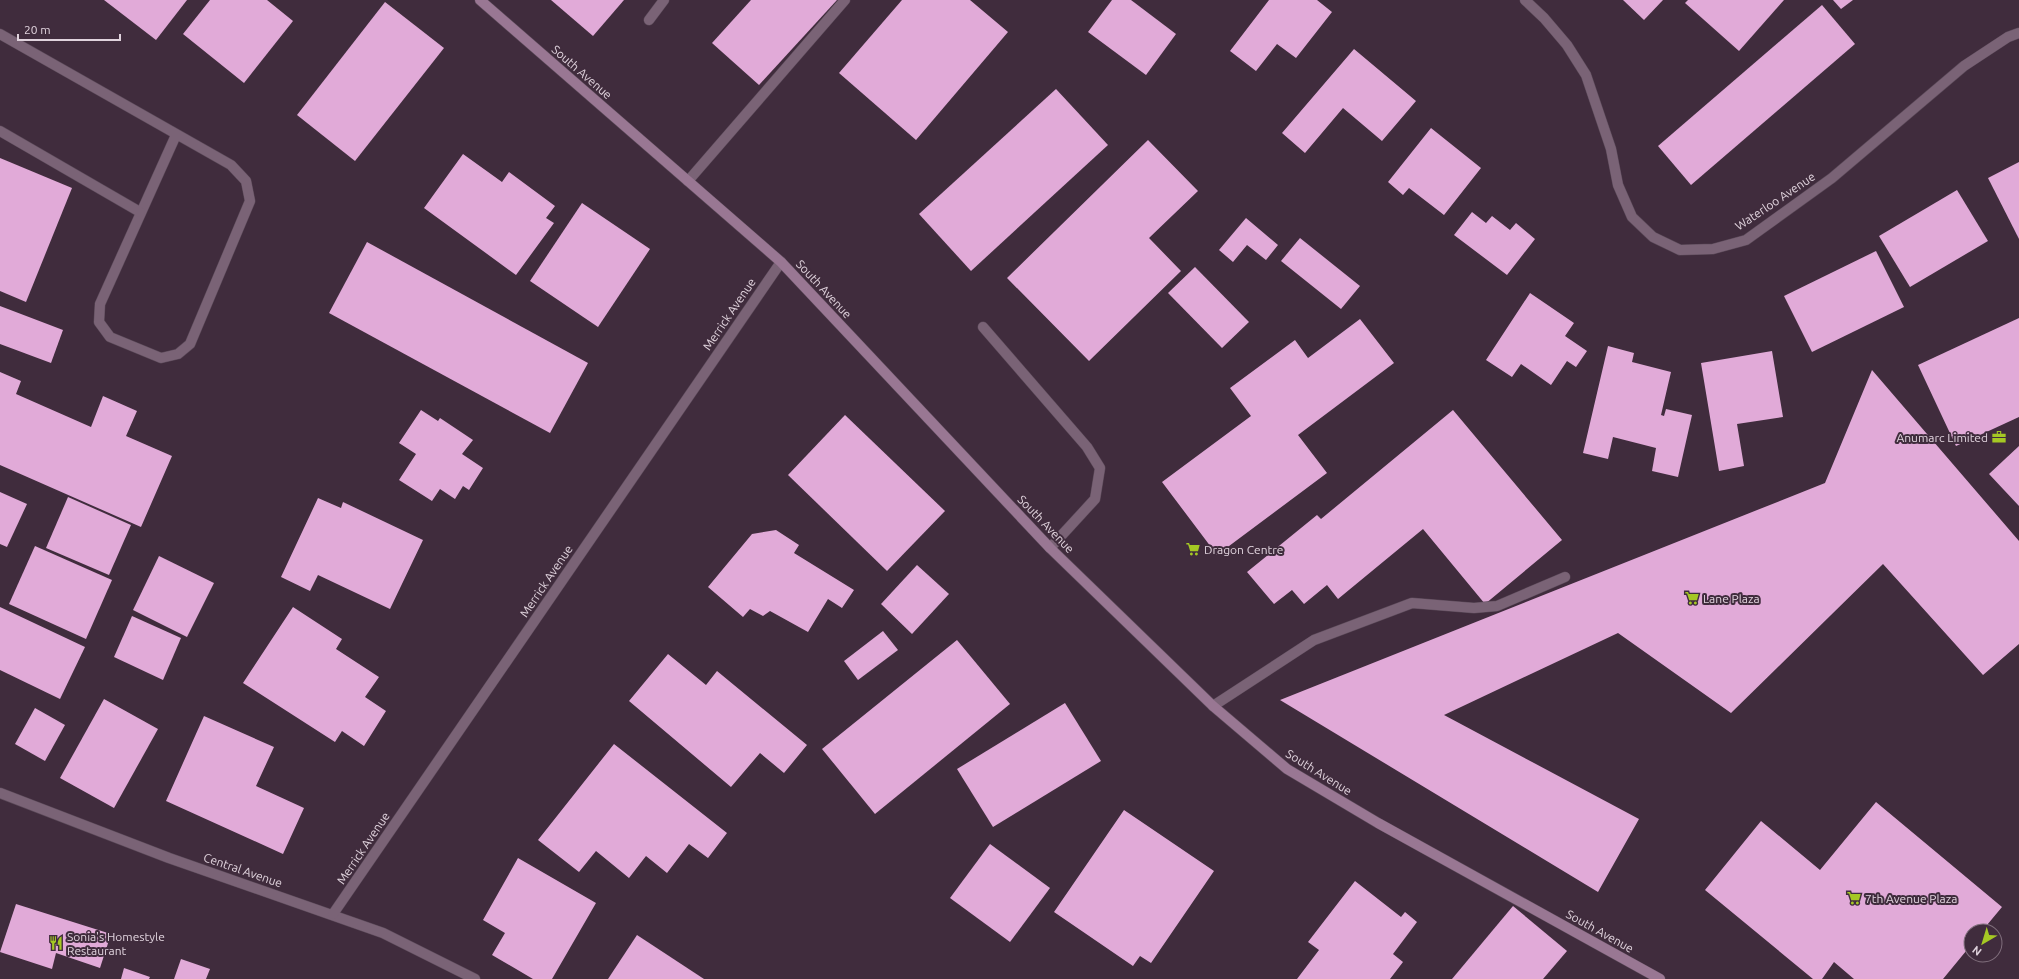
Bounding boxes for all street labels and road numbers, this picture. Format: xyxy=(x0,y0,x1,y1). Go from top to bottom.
street label: South Avenue xyxy=(549,43,615,101)
street label: Waterloo Avenue xyxy=(1733,170,1817,232)
street label: South Avenue xyxy=(794,257,854,321)
street label: Merrick Avenue xyxy=(700,276,758,352)
street label: South Avenue xyxy=(1015,493,1077,555)
street label: Merrick Avenue xyxy=(517,543,575,619)
street label: South Avenue xyxy=(1284,747,1354,797)
street label: Merrick Avenue xyxy=(334,810,392,886)
street label: Central Avenue xyxy=(202,850,284,890)
street label: South Avenue xyxy=(1564,907,1636,955)

